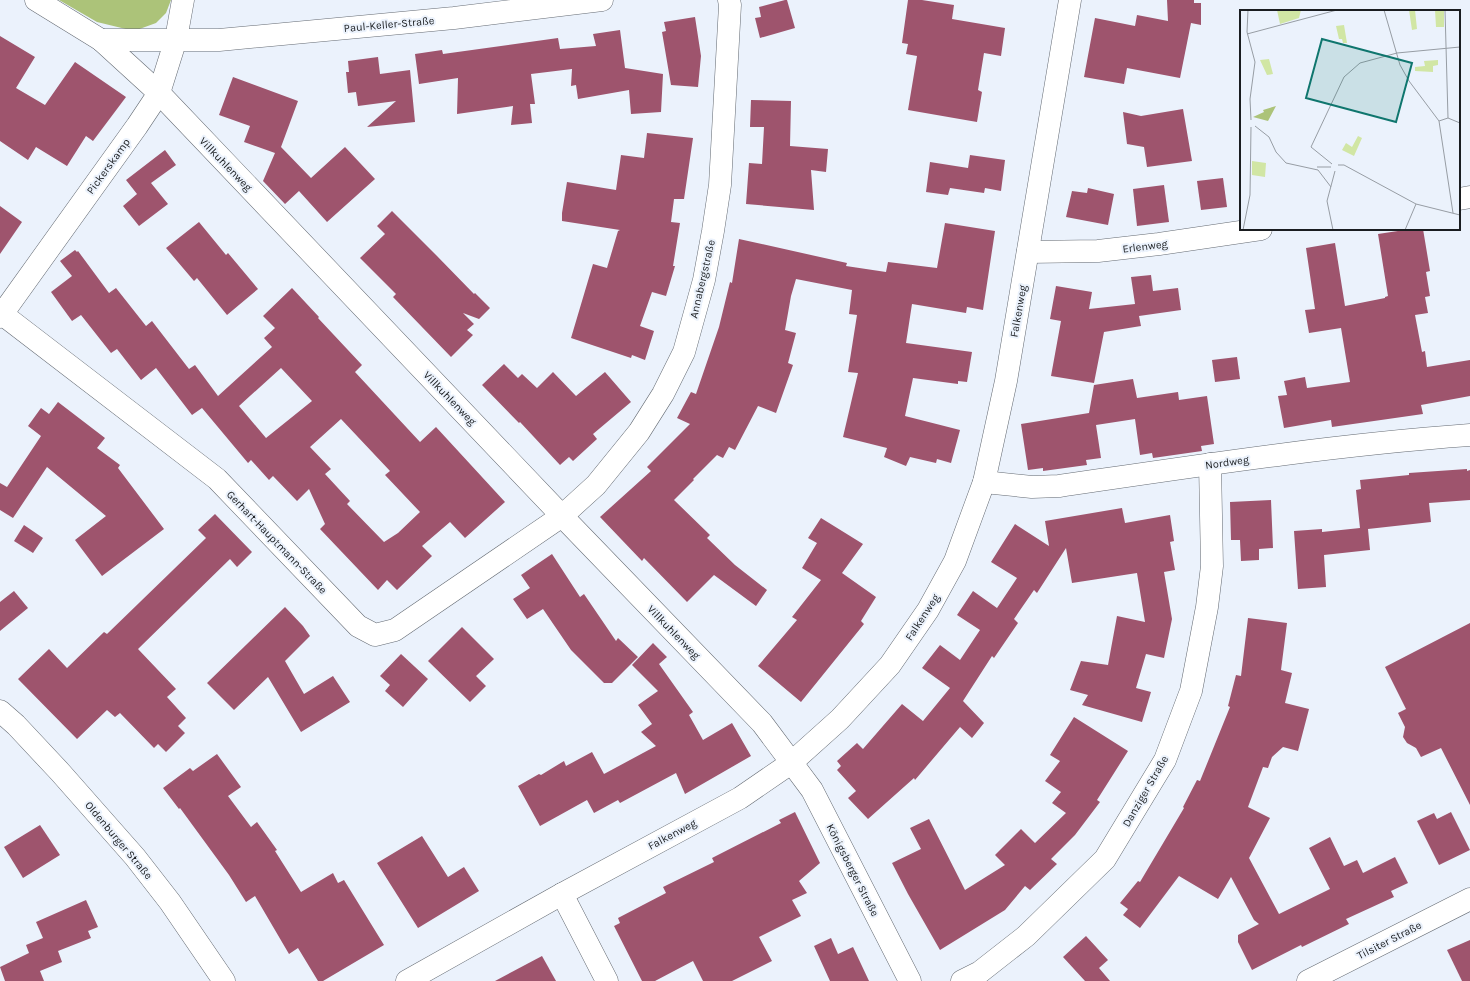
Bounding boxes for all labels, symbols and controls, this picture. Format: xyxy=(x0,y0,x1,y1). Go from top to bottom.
inset map xyxy=(1240,10,1460,230)
street label: Paul-Keller-Straße xyxy=(343,14,435,35)
street label: Villkuhlenweg xyxy=(197,135,255,195)
street label: Pickerskamp xyxy=(84,136,133,197)
street label: Erlenweg xyxy=(1122,237,1169,256)
street label: Annabergstraße xyxy=(687,238,718,320)
street label: Falkenweg xyxy=(1007,283,1030,338)
street label: Villkuhlenweg xyxy=(421,369,479,429)
street label: Nordweg xyxy=(1204,453,1250,472)
street label: Gerhart-Hauptmann-Straße xyxy=(224,488,330,597)
street label: Falkenweg xyxy=(903,591,943,643)
street label: Villkuhlenweg xyxy=(645,603,703,663)
street label: Danziger Straße xyxy=(1120,753,1171,829)
street label: Oldenburger Straße xyxy=(82,799,155,882)
street label: Falkenweg xyxy=(646,816,699,853)
street label: Königsberger Straße xyxy=(824,822,882,919)
street label: Tilsiter Straße xyxy=(1355,918,1424,962)

